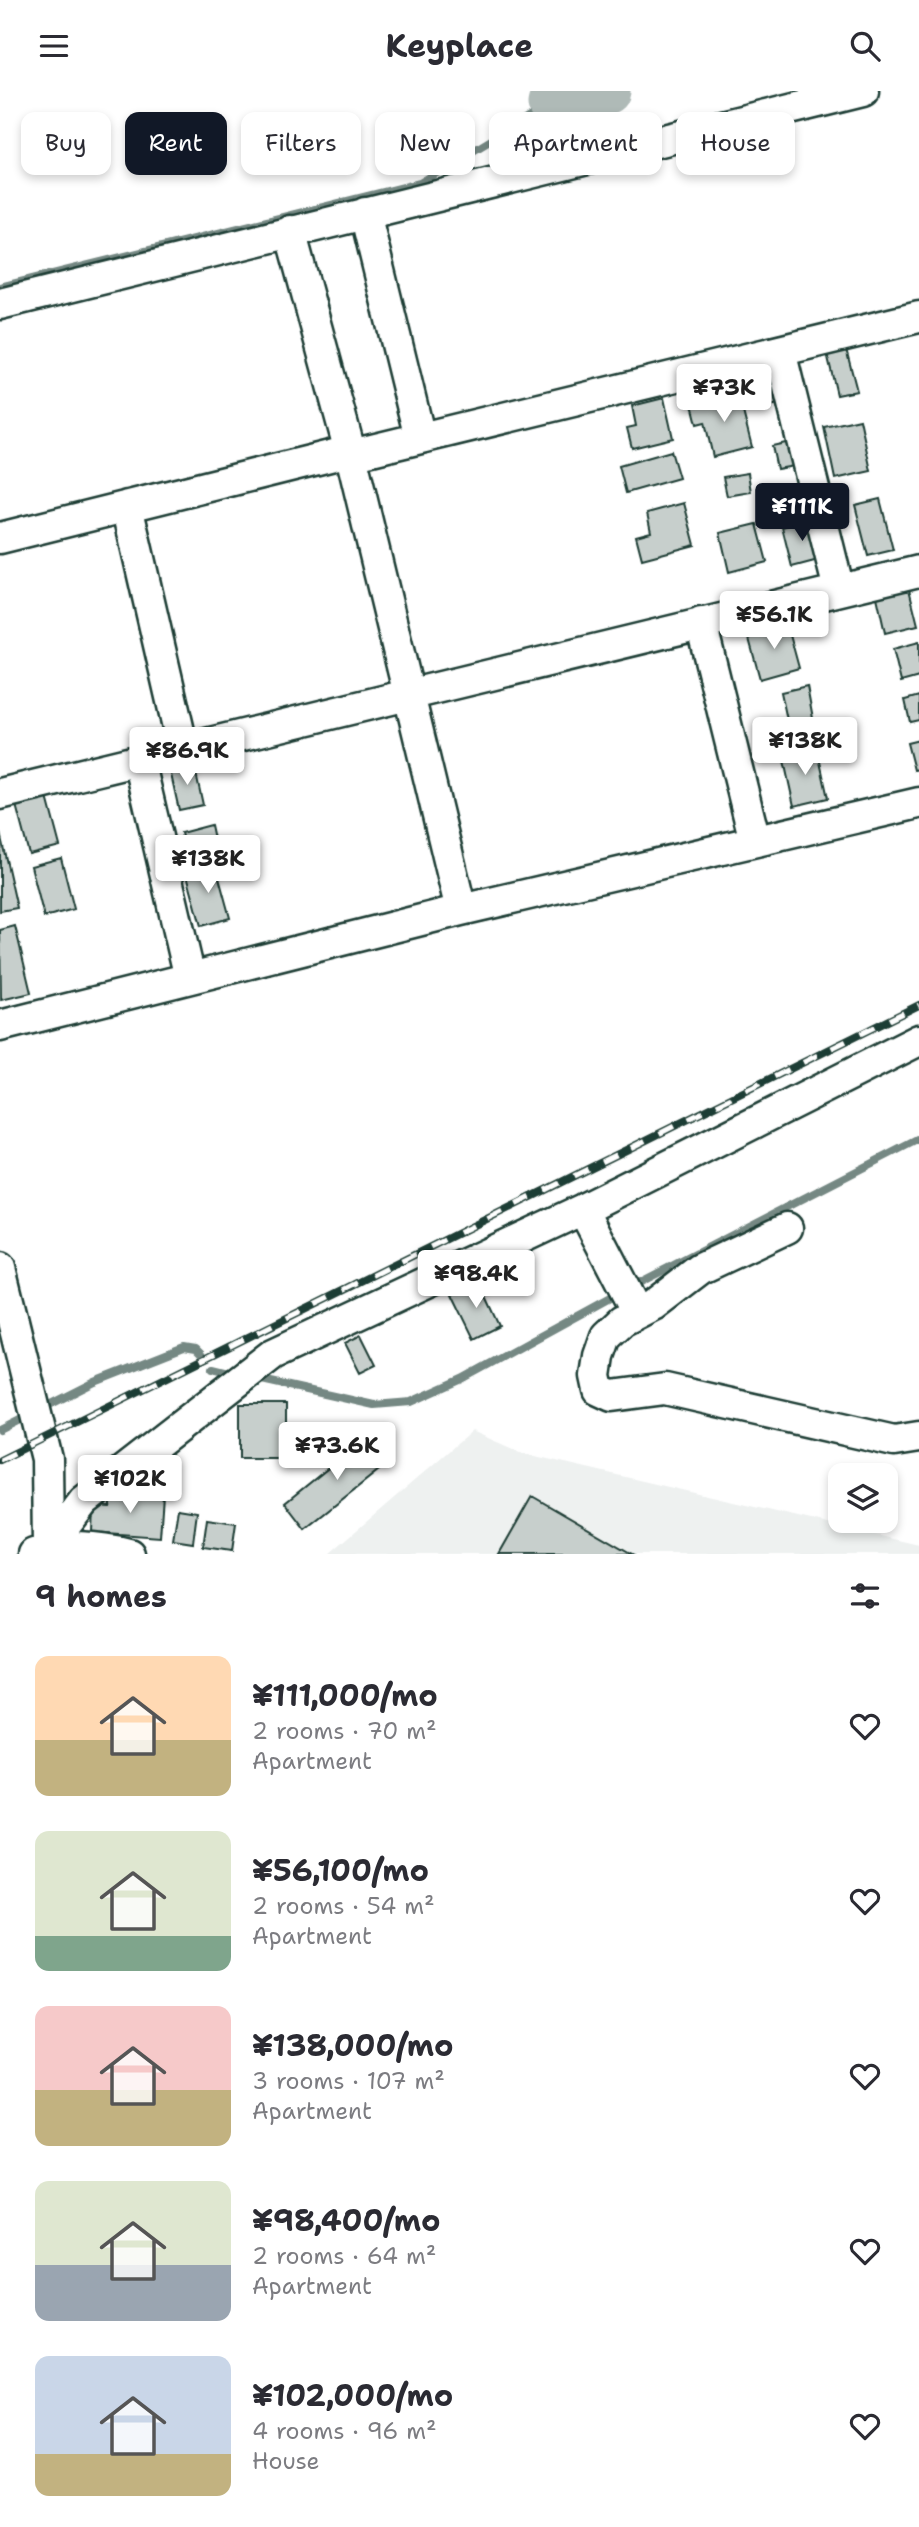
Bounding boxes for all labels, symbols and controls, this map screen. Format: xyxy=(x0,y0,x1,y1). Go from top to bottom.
text: Keyplace xyxy=(385,24,534,67)
icon: menu xyxy=(35,27,73,65)
icon: search xyxy=(846,27,884,65)
chip: Buy xyxy=(21,112,111,175)
chip: Rent xyxy=(125,112,227,175)
chip: Filters xyxy=(241,112,361,175)
chip: New xyxy=(375,112,475,175)
chip: Apartment xyxy=(489,112,662,175)
chip: House xyxy=(676,112,795,175)
pin: ¥73K xyxy=(683,365,765,424)
text: ¥73K xyxy=(692,372,756,402)
pin: ¥111K xyxy=(753,483,851,543)
text: ¥111K xyxy=(771,491,833,521)
pin: ¥56.1K xyxy=(717,591,831,651)
text: ¥56.1K xyxy=(736,599,812,629)
pin: ¥138K xyxy=(756,717,854,777)
text: ¥138K xyxy=(768,725,842,755)
pin: ¥86.9K xyxy=(130,727,244,787)
text: ¥86.9K xyxy=(145,735,229,765)
pin: ¥138K xyxy=(159,835,257,895)
text: ¥138K xyxy=(171,843,245,873)
pin: ¥98.4K xyxy=(419,1251,533,1310)
text: ¥98.4K xyxy=(434,1258,518,1288)
pin: ¥73.6K xyxy=(280,1423,394,1482)
text: ¥73.6K xyxy=(295,1430,379,1460)
pin: ¥102K xyxy=(81,1455,179,1515)
text: ¥102K xyxy=(94,1463,166,1493)
map controls xyxy=(828,1463,898,1533)
button: layers xyxy=(828,1463,898,1533)
text: 9 homes xyxy=(35,1576,167,1617)
icon: filters xyxy=(846,1577,884,1615)
text: ¥111,000/mo xyxy=(252,1675,438,1716)
icon: home xyxy=(91,1684,175,1768)
icon: heart xyxy=(846,1707,884,1745)
text: 2 rooms · 70 m² xyxy=(252,1716,437,1746)
text: Apartment xyxy=(252,1746,372,1776)
text: ¥56,100/mo xyxy=(252,1850,429,1891)
icon: home xyxy=(91,1859,175,1943)
icon: heart xyxy=(846,1882,884,1920)
text: 2 rooms · 54 m² xyxy=(252,1891,435,1921)
text: Apartment xyxy=(252,1921,372,1951)
text: ¥138,000/mo xyxy=(252,2025,454,2066)
icon: home xyxy=(91,2034,175,2118)
icon: heart xyxy=(846,2057,884,2095)
text: 3 rooms · 107 m² xyxy=(252,2066,445,2096)
text: Apartment xyxy=(252,2096,372,2126)
text: ¥98,400/mo xyxy=(252,2200,441,2241)
icon: home xyxy=(91,2209,175,2293)
icon: heart xyxy=(846,2232,884,2270)
text: 2 rooms · 64 m² xyxy=(252,2241,436,2271)
text: Apartment xyxy=(252,2271,372,2301)
text: ¥102,000/mo xyxy=(252,2375,453,2416)
icon: home xyxy=(91,2384,175,2468)
icon: heart xyxy=(846,2407,884,2445)
text: 4 rooms · 96 m² xyxy=(252,2416,437,2446)
text: House xyxy=(252,2446,320,2476)

